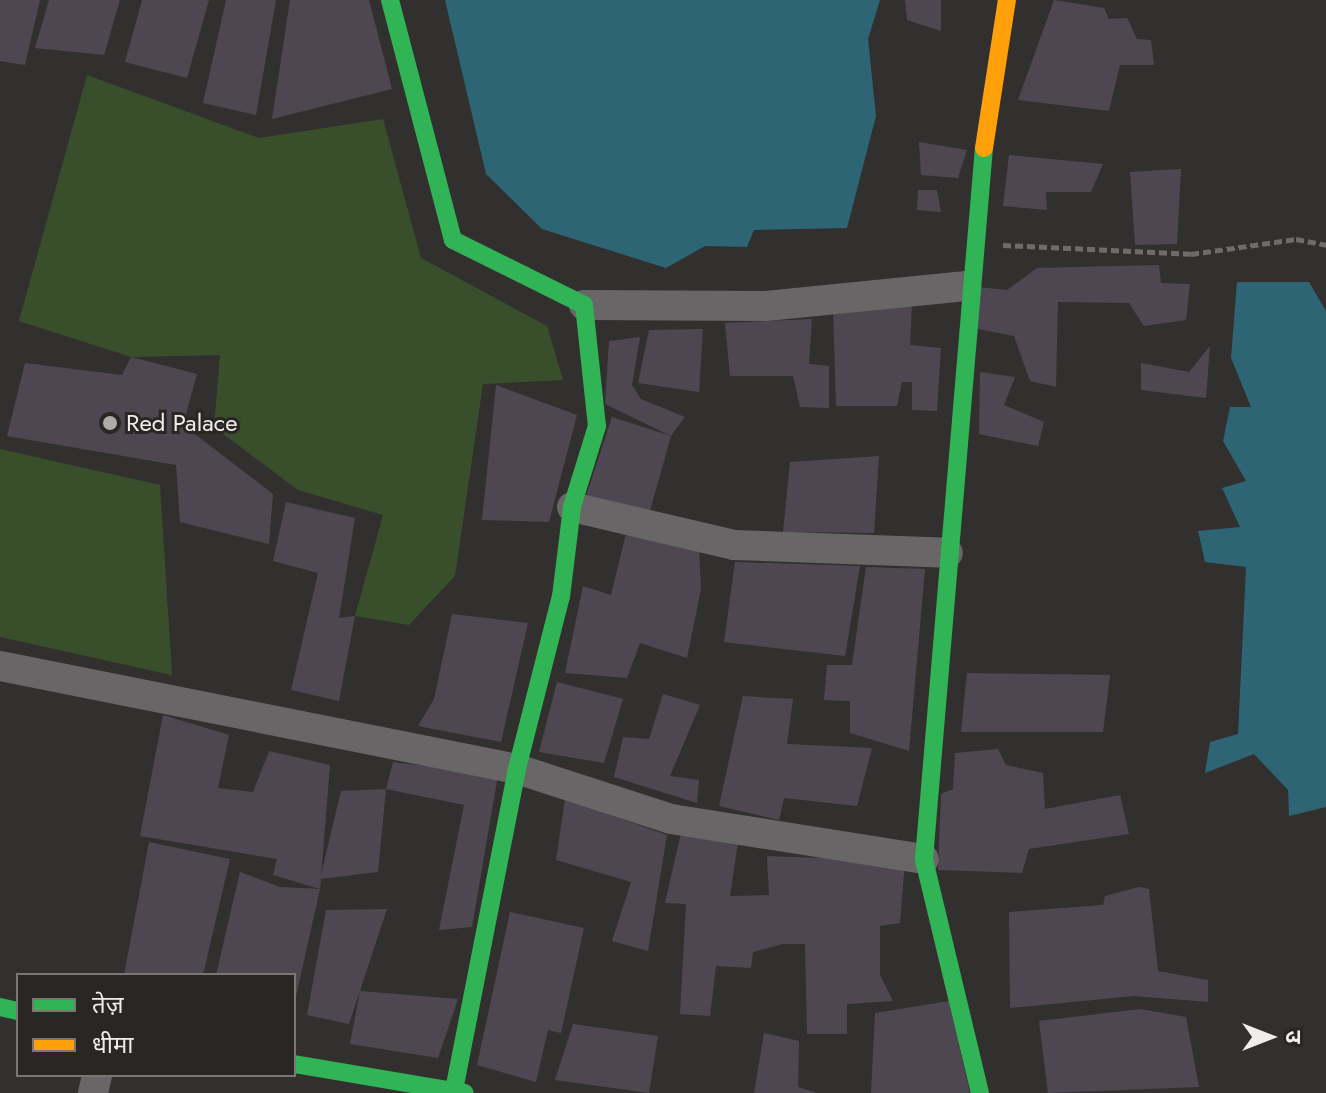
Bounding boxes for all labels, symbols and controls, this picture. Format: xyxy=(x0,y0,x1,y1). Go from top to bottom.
place label: Red Palace xyxy=(126,409,238,437)
marker: Red Palace xyxy=(101,414,119,432)
legend xyxy=(16,973,296,1077)
text: तेज़ xyxy=(92,987,124,1022)
north arrow xyxy=(1230,997,1310,1077)
text: धीमा xyxy=(92,1027,134,1062)
text: उ xyxy=(1278,1031,1310,1043)

